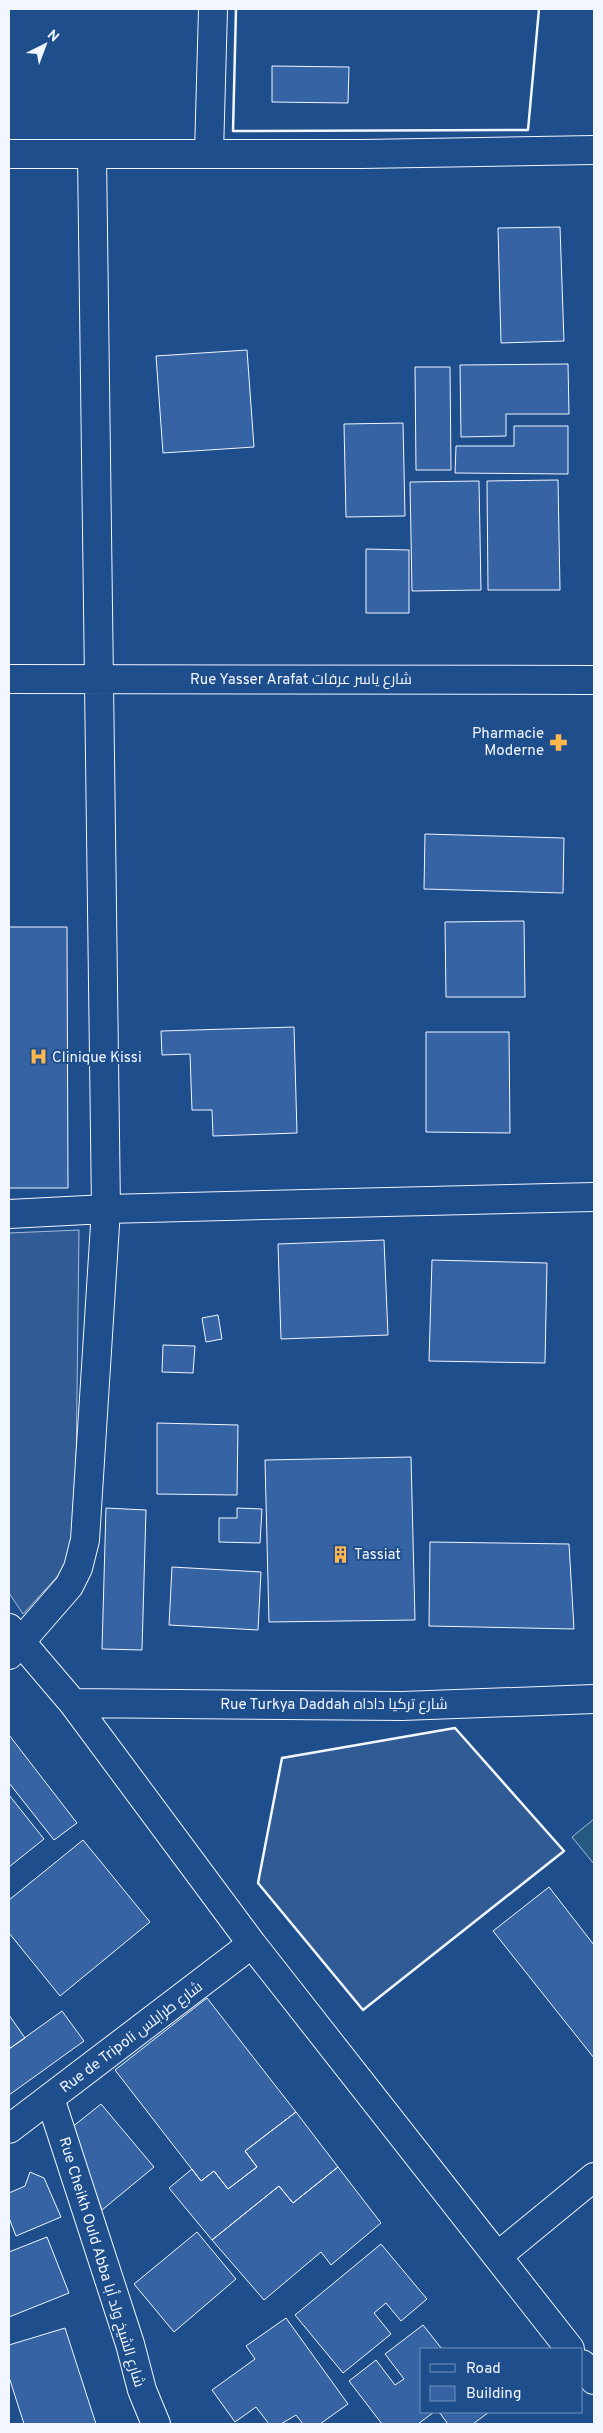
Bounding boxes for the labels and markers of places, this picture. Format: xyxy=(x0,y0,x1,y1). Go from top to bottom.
place label: Pharmacie Moderne xyxy=(472,725,544,761)
pharmacy icon: Pharmacie Moderne xyxy=(548,732,568,752)
hospital icon: Clinique Kissi xyxy=(28,1047,48,1067)
place label: Clinique Kissi xyxy=(52,1049,142,1068)
building icon: Tassiat xyxy=(330,1544,350,1564)
place label: Tassiat xyxy=(354,1546,401,1565)

